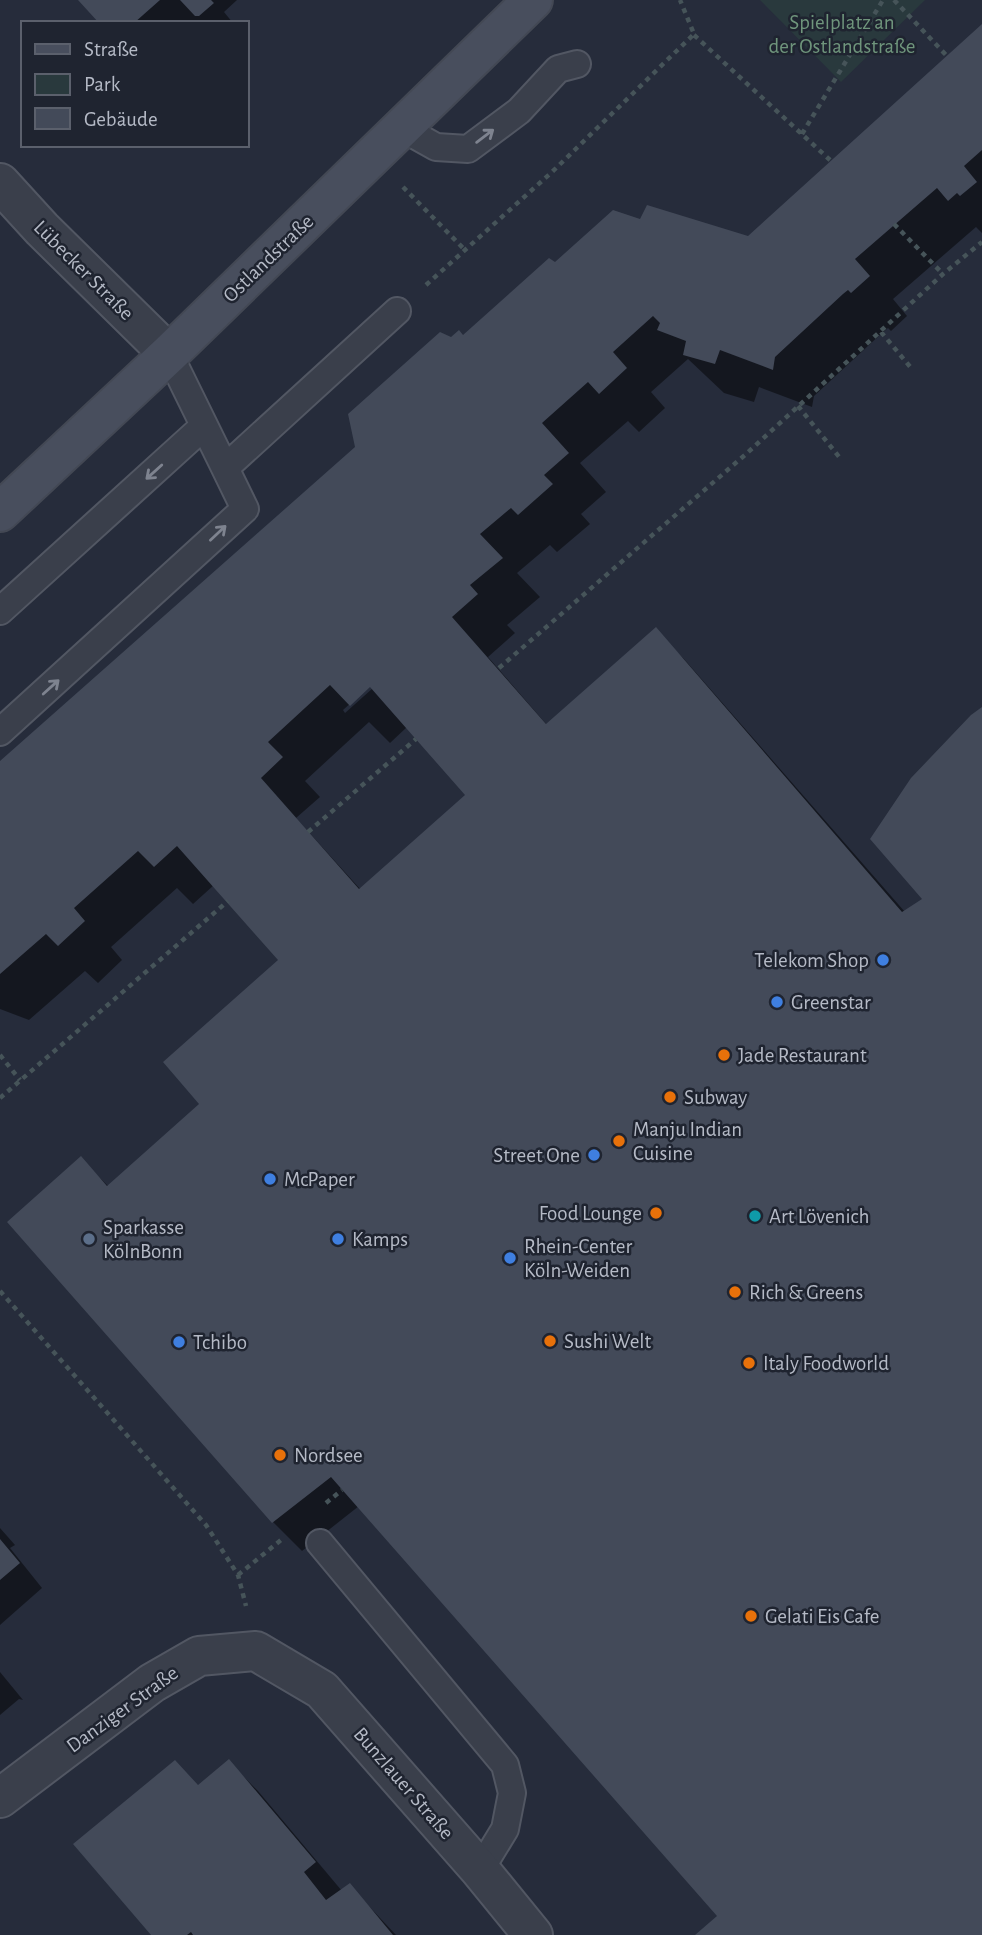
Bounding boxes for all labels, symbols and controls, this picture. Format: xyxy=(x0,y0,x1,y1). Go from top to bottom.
park label: Spielplatz an der Ostlandstraße xyxy=(768,12,916,57)
legend xyxy=(21,21,248,147)
text: Straße xyxy=(84,39,138,60)
text: Park xyxy=(84,74,121,95)
text: Gebäude xyxy=(84,109,158,130)
one-way arrow xyxy=(475,129,494,143)
street label: Ostlandstraße xyxy=(219,210,317,306)
street label: Lübecker Straße xyxy=(30,216,138,324)
one-way arrow xyxy=(145,464,163,480)
one-way arrow xyxy=(209,525,227,541)
one-way arrow xyxy=(42,679,60,695)
place label: Telekom Shop xyxy=(754,950,869,971)
marker: Telekom Shop xyxy=(875,952,891,968)
place label: Greenstar xyxy=(791,992,871,1013)
marker: Greenstar xyxy=(769,994,785,1010)
place label: Jade Restaurant xyxy=(738,1045,867,1066)
marker: Jade Restaurant xyxy=(716,1047,732,1063)
place label: Subway xyxy=(684,1087,747,1108)
marker: Subway xyxy=(662,1089,678,1105)
place label: Manju Indian Cuisine xyxy=(633,1119,742,1164)
marker: Manju Indian Cuisine xyxy=(611,1133,627,1149)
place label: Street One xyxy=(493,1145,580,1166)
marker: Street One xyxy=(586,1147,602,1163)
place label: McPaper xyxy=(284,1169,355,1190)
marker: McPaper xyxy=(262,1171,278,1187)
place label: Food Lounge xyxy=(539,1203,642,1224)
marker: Food Lounge xyxy=(648,1205,664,1221)
place label: Art Lövenich xyxy=(769,1206,870,1227)
marker: Art Lövenich xyxy=(747,1208,763,1224)
place label: Sparkasse KölnBonn xyxy=(103,1217,184,1262)
place label: Kamps xyxy=(352,1229,408,1250)
marker: Sparkasse KölnBonn xyxy=(81,1231,97,1247)
marker: Kamps xyxy=(330,1231,346,1247)
place label: Rhein-Center Köln-Weiden xyxy=(524,1236,633,1281)
marker: Rhein-Center Köln-Weiden xyxy=(502,1250,518,1266)
place label: Rich & Greens xyxy=(749,1282,863,1303)
marker: Rich & Greens xyxy=(727,1284,743,1300)
place label: Sushi Welt xyxy=(564,1331,652,1352)
place label: Tchibo xyxy=(193,1332,247,1353)
marker: Sushi Welt xyxy=(542,1333,558,1349)
marker: Tchibo xyxy=(171,1334,187,1350)
place label: Italy Foodworld xyxy=(763,1353,889,1374)
marker: Italy Foodworld xyxy=(741,1355,757,1371)
place label: Nordsee xyxy=(294,1445,363,1466)
marker: Nordsee xyxy=(272,1447,288,1463)
place label: Gelati Eis Cafe xyxy=(765,1606,880,1627)
marker: Gelati Eis Cafe xyxy=(743,1608,759,1624)
street label: Danziger Straße xyxy=(63,1662,182,1757)
street label: Bunzlauer Straße xyxy=(349,1723,458,1843)

